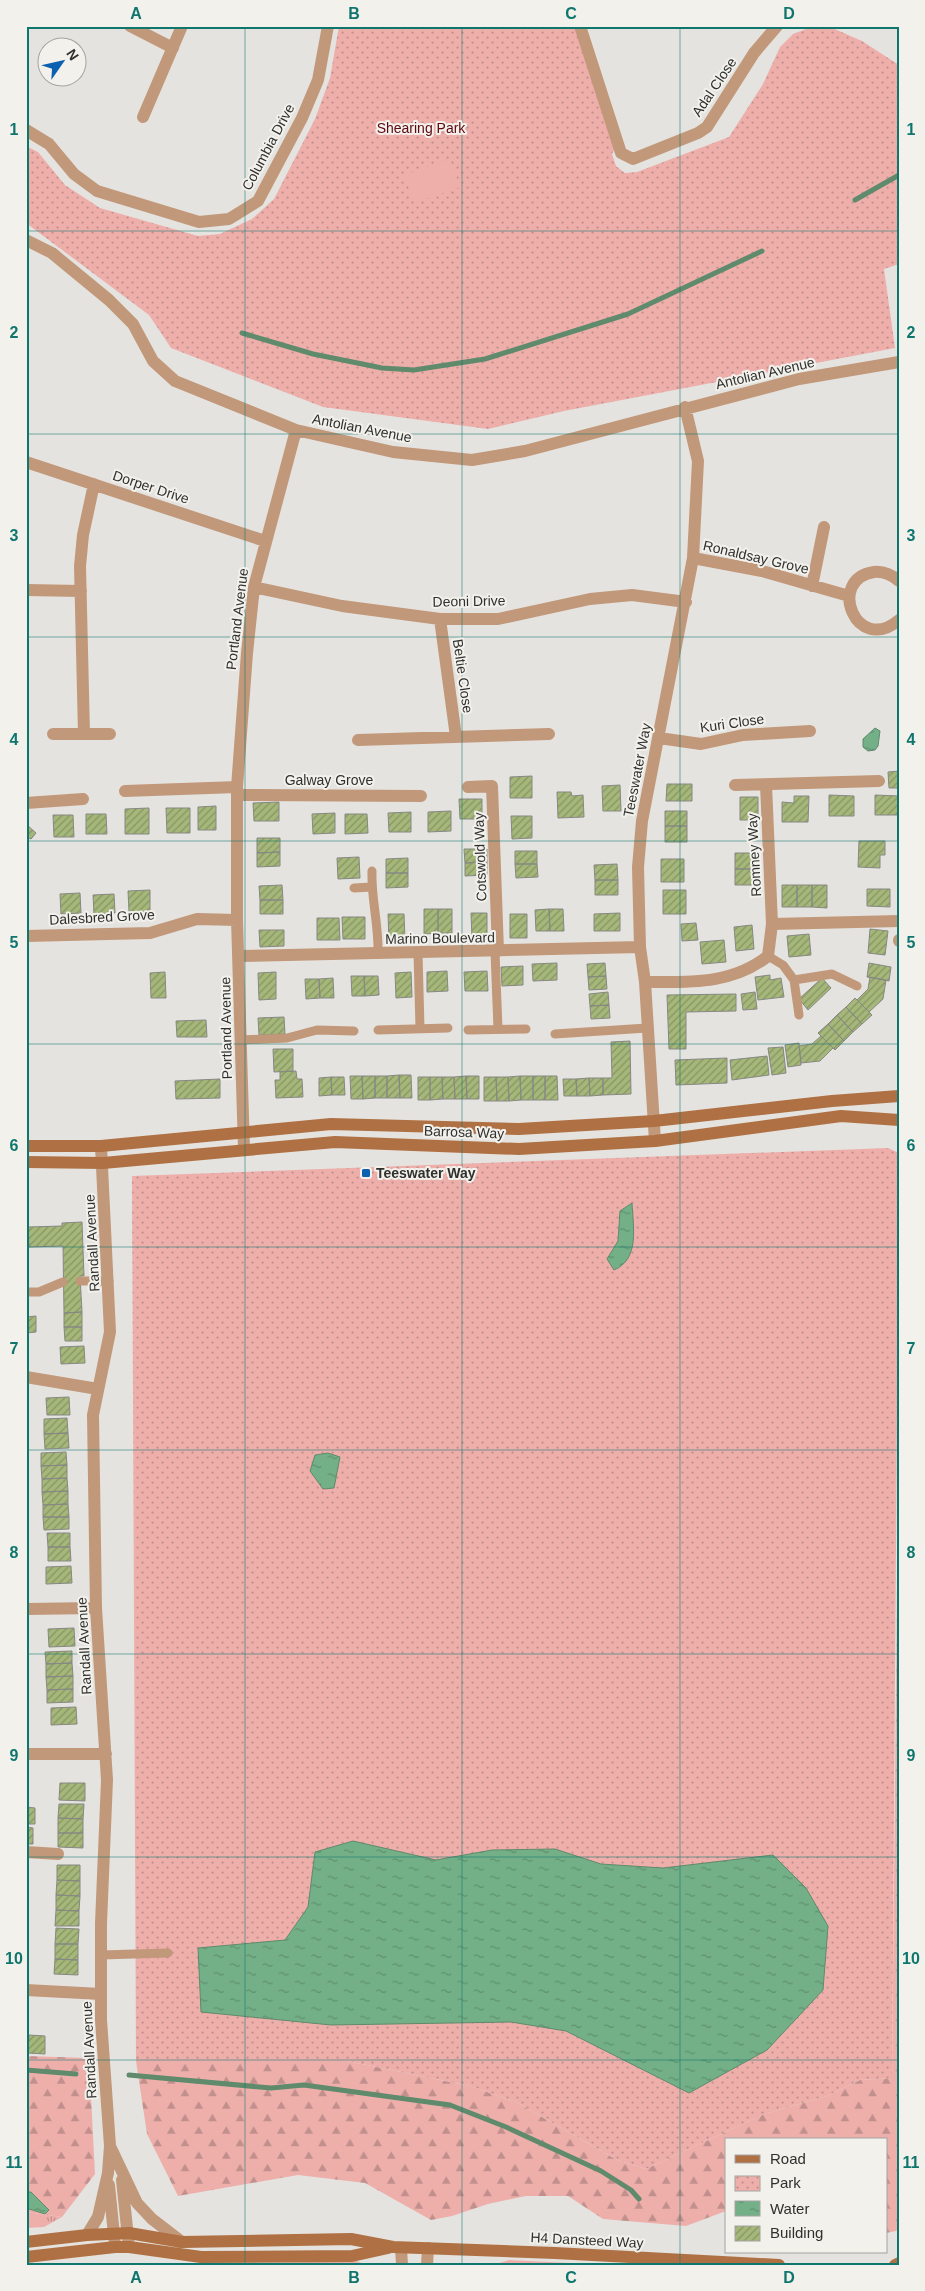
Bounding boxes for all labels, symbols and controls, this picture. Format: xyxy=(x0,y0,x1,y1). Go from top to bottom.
text: A xyxy=(130,5,142,22)
text: B xyxy=(348,5,360,22)
text: C xyxy=(565,5,577,22)
text: D xyxy=(783,5,795,22)
north arrow xyxy=(38,38,88,88)
text: N xyxy=(63,46,82,63)
street label: Adal Close xyxy=(688,54,740,120)
street label: Columbia Drive xyxy=(238,101,298,193)
park label: Shearing Park xyxy=(377,120,466,136)
text: 1 xyxy=(10,121,19,138)
text: 1 xyxy=(907,121,916,138)
text: 2 xyxy=(10,324,19,341)
text: 2 xyxy=(907,324,916,341)
street label: Antolian Avenue xyxy=(714,354,816,392)
street label: Antolian Avenue xyxy=(311,411,413,446)
street label: Dorper Drive xyxy=(111,467,191,507)
text: 3 xyxy=(10,527,19,544)
text: 3 xyxy=(907,527,916,544)
street label: Ronaldsay Grove xyxy=(702,537,811,577)
street label: Portland Avenue xyxy=(223,567,251,671)
street label: Deoni Drive xyxy=(432,592,506,610)
street label: Beltie Close xyxy=(450,638,476,714)
street label: Kuri Close xyxy=(699,711,765,735)
street label: Teeswater Way xyxy=(620,722,654,818)
text: 4 xyxy=(10,731,19,748)
text: 4 xyxy=(907,731,916,748)
street label: Galway Grove xyxy=(285,772,374,788)
street label: Cotswold Way xyxy=(470,812,490,902)
street label: Romney Way xyxy=(744,813,764,897)
street label: Dalesbred Grove xyxy=(49,906,155,928)
street label: Marino Boulevard xyxy=(385,929,495,947)
text: 5 xyxy=(10,934,19,951)
text: 5 xyxy=(907,934,916,951)
street label: Portland Avenue xyxy=(217,976,235,1079)
street label: Barrosa Way xyxy=(424,1123,504,1141)
text: 6 xyxy=(10,1137,19,1154)
text: 6 xyxy=(907,1137,916,1154)
place label: Teeswater Way xyxy=(376,1165,476,1181)
marker: Teeswater Way xyxy=(360,1167,372,1179)
street label: Randall Avenue xyxy=(81,1194,103,1292)
text: 7 xyxy=(10,1340,19,1357)
text: 7 xyxy=(907,1340,916,1357)
text: 8 xyxy=(10,1544,19,1561)
text: 8 xyxy=(907,1544,916,1561)
street label: Randall Avenue xyxy=(73,1597,95,1695)
text: 9 xyxy=(10,1747,19,1764)
text: 9 xyxy=(907,1747,916,1764)
text: 10 xyxy=(5,1950,23,1967)
text: 10 xyxy=(902,1950,920,1967)
street label: Randall Avenue xyxy=(78,2001,100,2099)
legend xyxy=(725,2138,888,2254)
text: Road xyxy=(770,2150,806,2167)
text: 11 xyxy=(6,2154,23,2171)
text: 11 xyxy=(903,2154,920,2171)
text: Park xyxy=(770,2174,801,2191)
text: Water xyxy=(770,2200,809,2217)
text: Building xyxy=(770,2224,823,2241)
street label: H4 Dansteed Way xyxy=(530,2229,644,2251)
text: A xyxy=(130,2269,142,2286)
text: B xyxy=(348,2269,360,2286)
text: C xyxy=(565,2269,577,2286)
text: D xyxy=(783,2269,795,2286)

